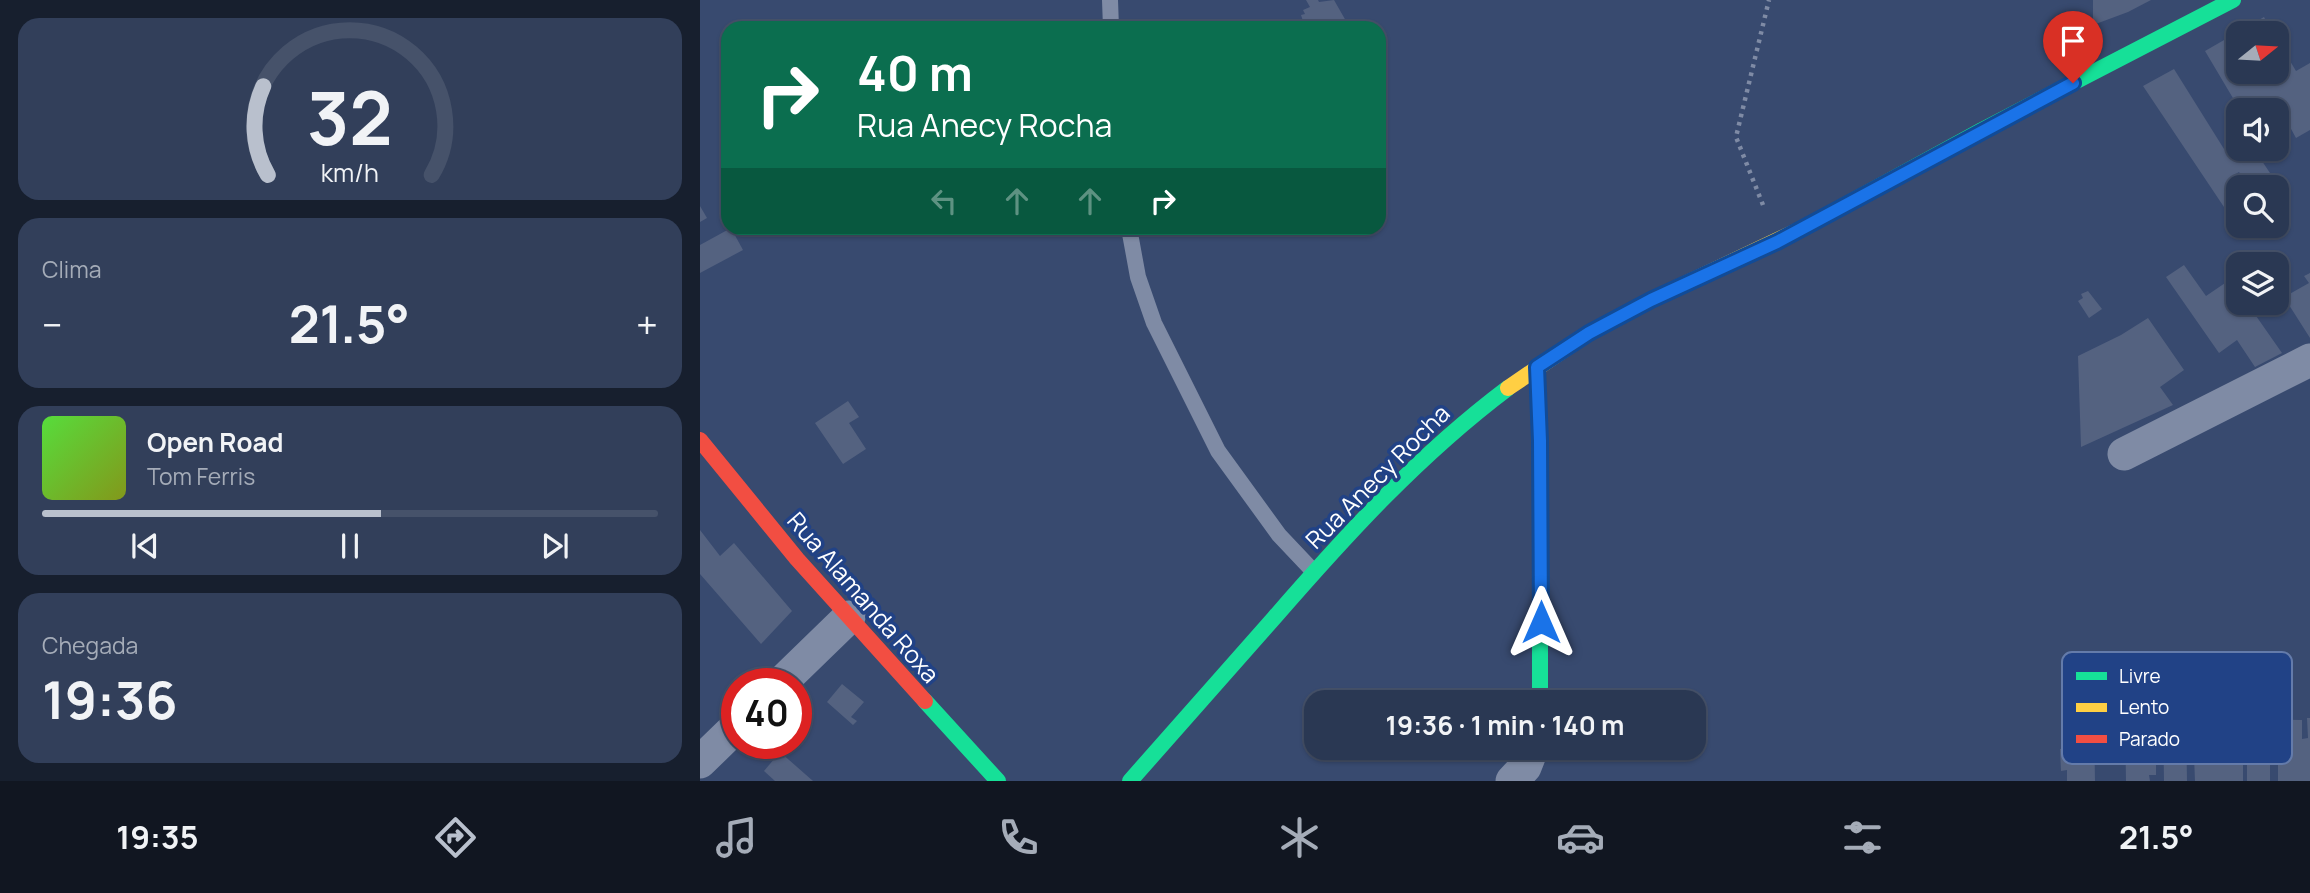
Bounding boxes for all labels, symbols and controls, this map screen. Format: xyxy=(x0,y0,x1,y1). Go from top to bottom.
pin xyxy=(2043,11,2103,83)
north arrow xyxy=(2226,21,2289,84)
map controls xyxy=(2226,21,2289,315)
icon: arrive xyxy=(2054,22,2092,60)
text: 40 m xyxy=(857,39,973,106)
icon: right xyxy=(742,49,833,140)
text: 32 xyxy=(307,67,393,167)
button: sound xyxy=(2226,98,2289,161)
text: Rua Anecy Rocha xyxy=(857,103,1112,147)
text: km/h xyxy=(321,155,379,190)
button: search xyxy=(2226,175,2289,238)
icon: left xyxy=(925,182,963,220)
icon: ahead xyxy=(998,182,1036,220)
icon: ahead xyxy=(1071,182,1109,220)
icon: right xyxy=(1144,182,1182,220)
button: layers xyxy=(2226,252,2289,315)
text: Clima xyxy=(42,253,101,285)
text: 21.5° xyxy=(289,288,410,359)
text: − xyxy=(42,298,63,350)
text: + xyxy=(636,298,658,350)
street label: Rua Anecy Rocha xyxy=(1298,397,1456,555)
text: Open Road xyxy=(147,424,283,460)
text: Tom Ferris xyxy=(147,460,255,492)
street label: Rua Alamanda Roxa xyxy=(781,504,947,690)
icon: previous xyxy=(126,527,164,565)
icon: pause xyxy=(331,527,369,565)
icon: next xyxy=(536,527,574,565)
position arrow xyxy=(1504,585,1578,659)
text: Chegada xyxy=(42,629,138,661)
legend xyxy=(2062,652,2292,764)
text: Livre xyxy=(2119,663,2161,689)
text: 19:36 xyxy=(42,664,177,735)
speed limit sign: 40 xyxy=(721,668,812,759)
text: Lento xyxy=(2119,694,2169,720)
text: 19:36 · 1 min · 140 m xyxy=(1386,707,1624,743)
text: Parado xyxy=(2119,726,2180,752)
icon: directions xyxy=(431,813,480,862)
icon: music xyxy=(712,813,761,862)
icon: phone xyxy=(994,813,1043,862)
icon: climate xyxy=(1275,813,1324,862)
icon: car xyxy=(1556,813,1605,862)
icon: filters xyxy=(1838,813,1887,862)
text: 19:35 xyxy=(116,815,198,859)
text: 21.5° xyxy=(2119,815,2194,859)

